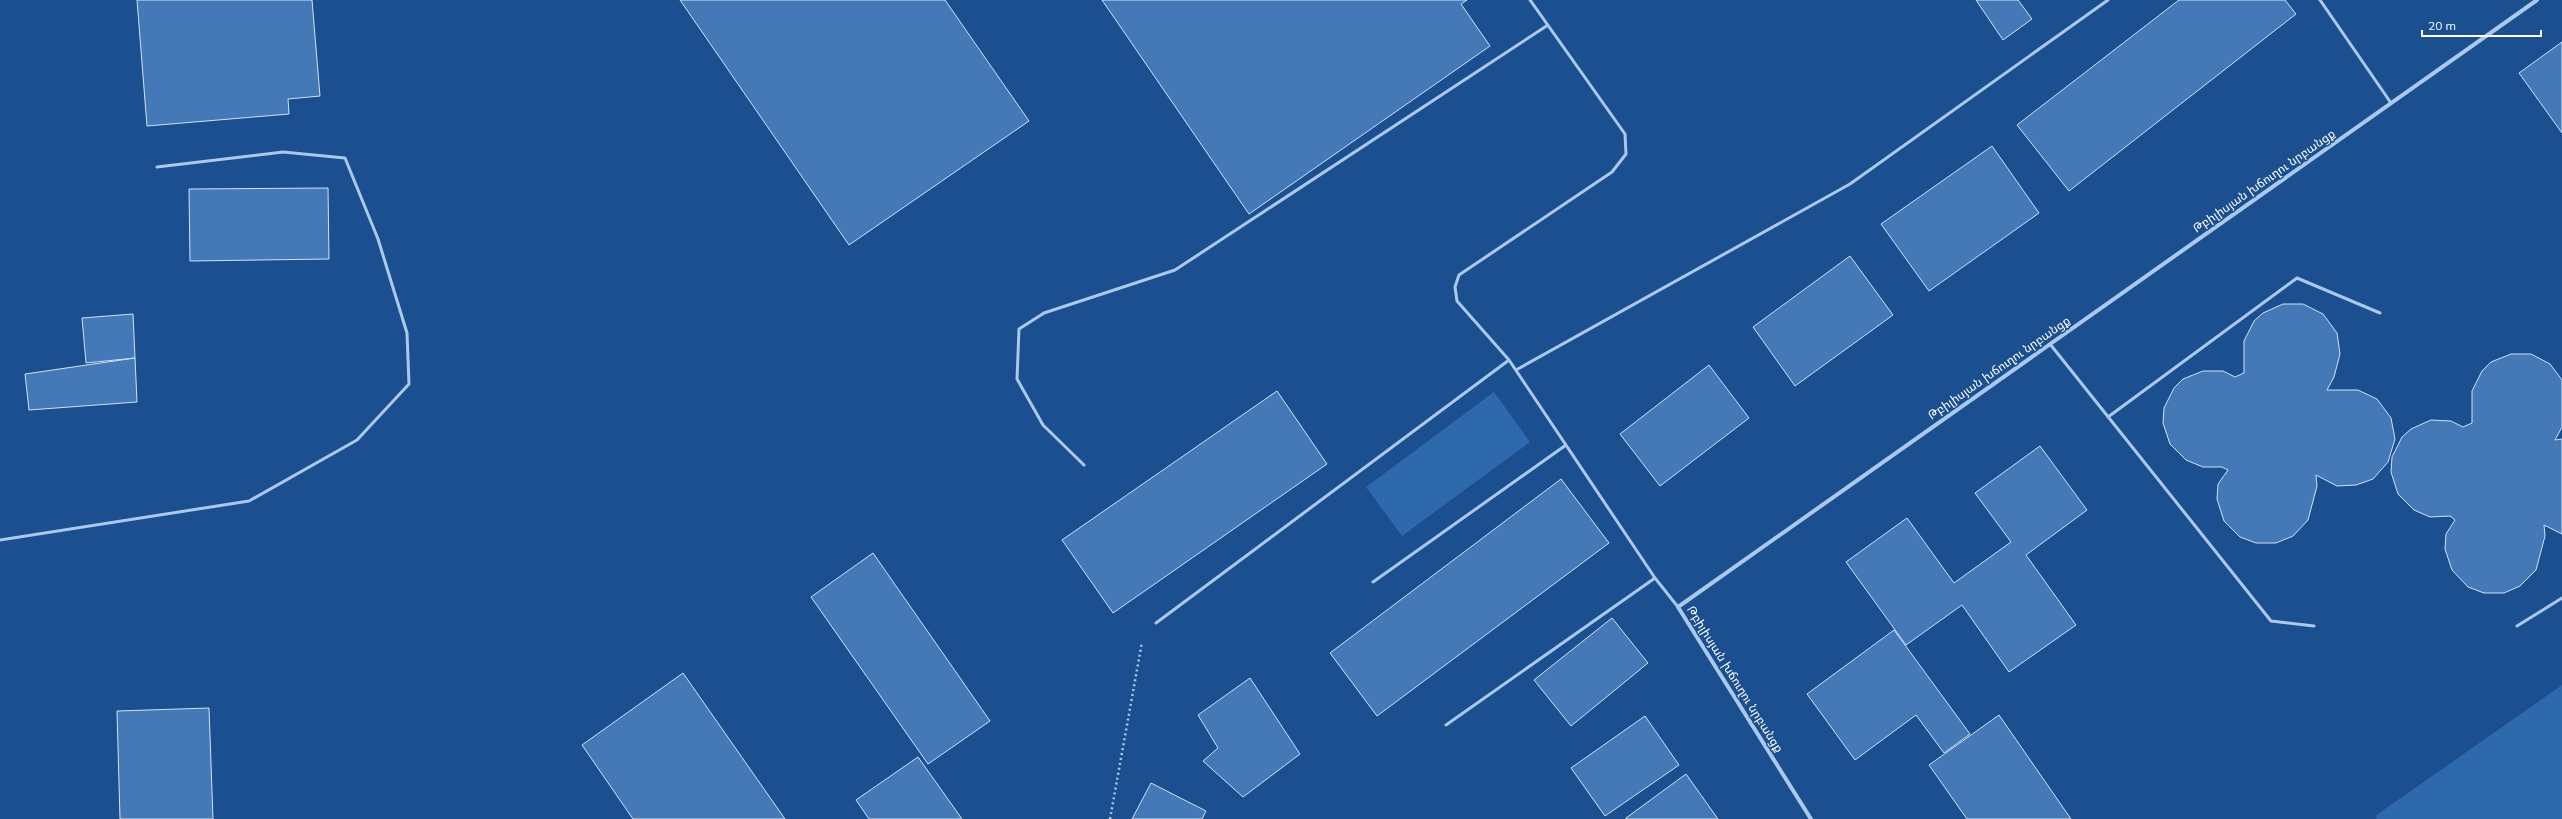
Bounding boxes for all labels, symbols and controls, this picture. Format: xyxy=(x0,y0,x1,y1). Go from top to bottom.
scale bar xyxy=(2422,12,2541,38)
text: 20 m xyxy=(2428,18,2456,33)
street label: Թբիլիսյան խճուղու նրբանցք xyxy=(2190,126,2338,236)
street label: Թբիլիսյան խճուղու նրբանցք xyxy=(1925,313,2073,423)
street label: Թբիլիսյան խճուղու նրբանցք xyxy=(1684,603,1787,755)

